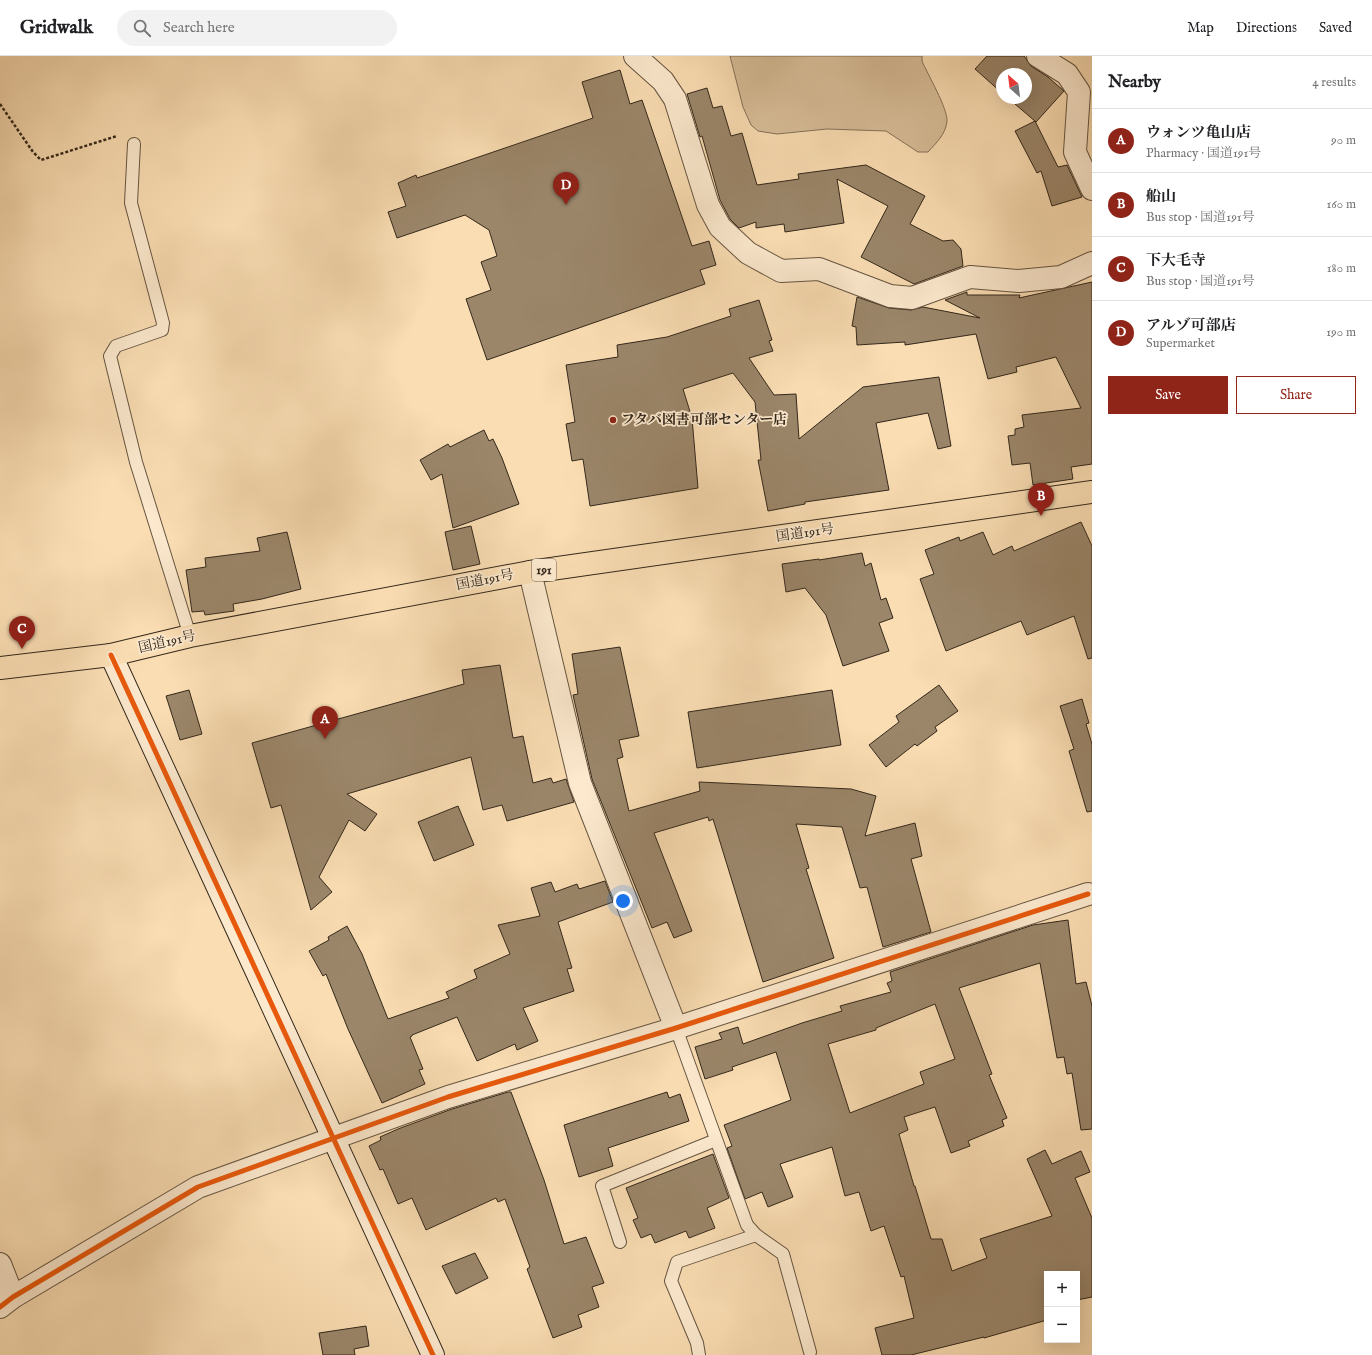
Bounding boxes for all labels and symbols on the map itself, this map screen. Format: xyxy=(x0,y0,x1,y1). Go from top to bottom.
north arrow xyxy=(996,68,1032,104)
pin: D xyxy=(553,172,579,205)
place label: フタバ図書可部センター店 xyxy=(621,411,787,429)
marker: フタバ図書可部センター店 xyxy=(608,415,618,425)
pin: B xyxy=(1028,483,1054,516)
street label: 国道191号 xyxy=(775,520,835,546)
road number: 191 xyxy=(532,559,556,581)
street label: 国道191号 xyxy=(455,566,515,594)
pin: C xyxy=(9,616,35,649)
street label: 国道191号 xyxy=(136,627,198,657)
pin: A xyxy=(312,706,338,739)
your location xyxy=(613,891,633,911)

